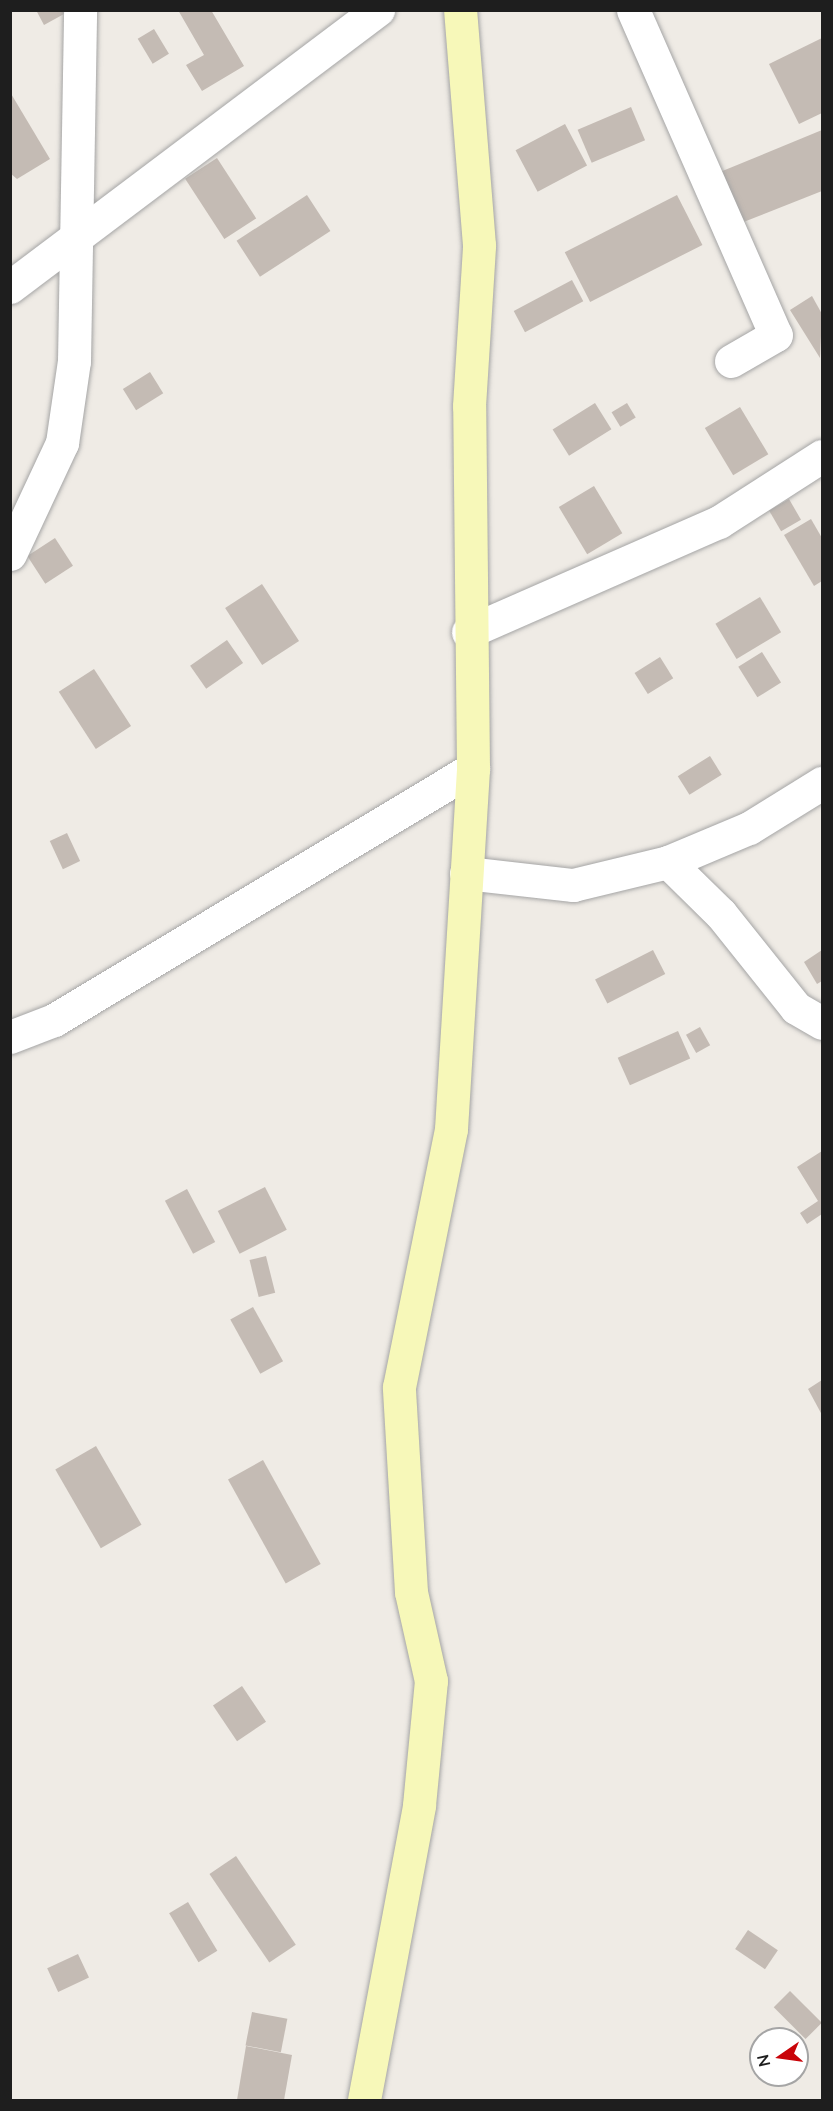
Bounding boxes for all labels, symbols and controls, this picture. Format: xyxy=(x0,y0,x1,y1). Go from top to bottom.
north arrow xyxy=(749,2027,809,2087)
text: N xyxy=(752,2052,775,2069)

